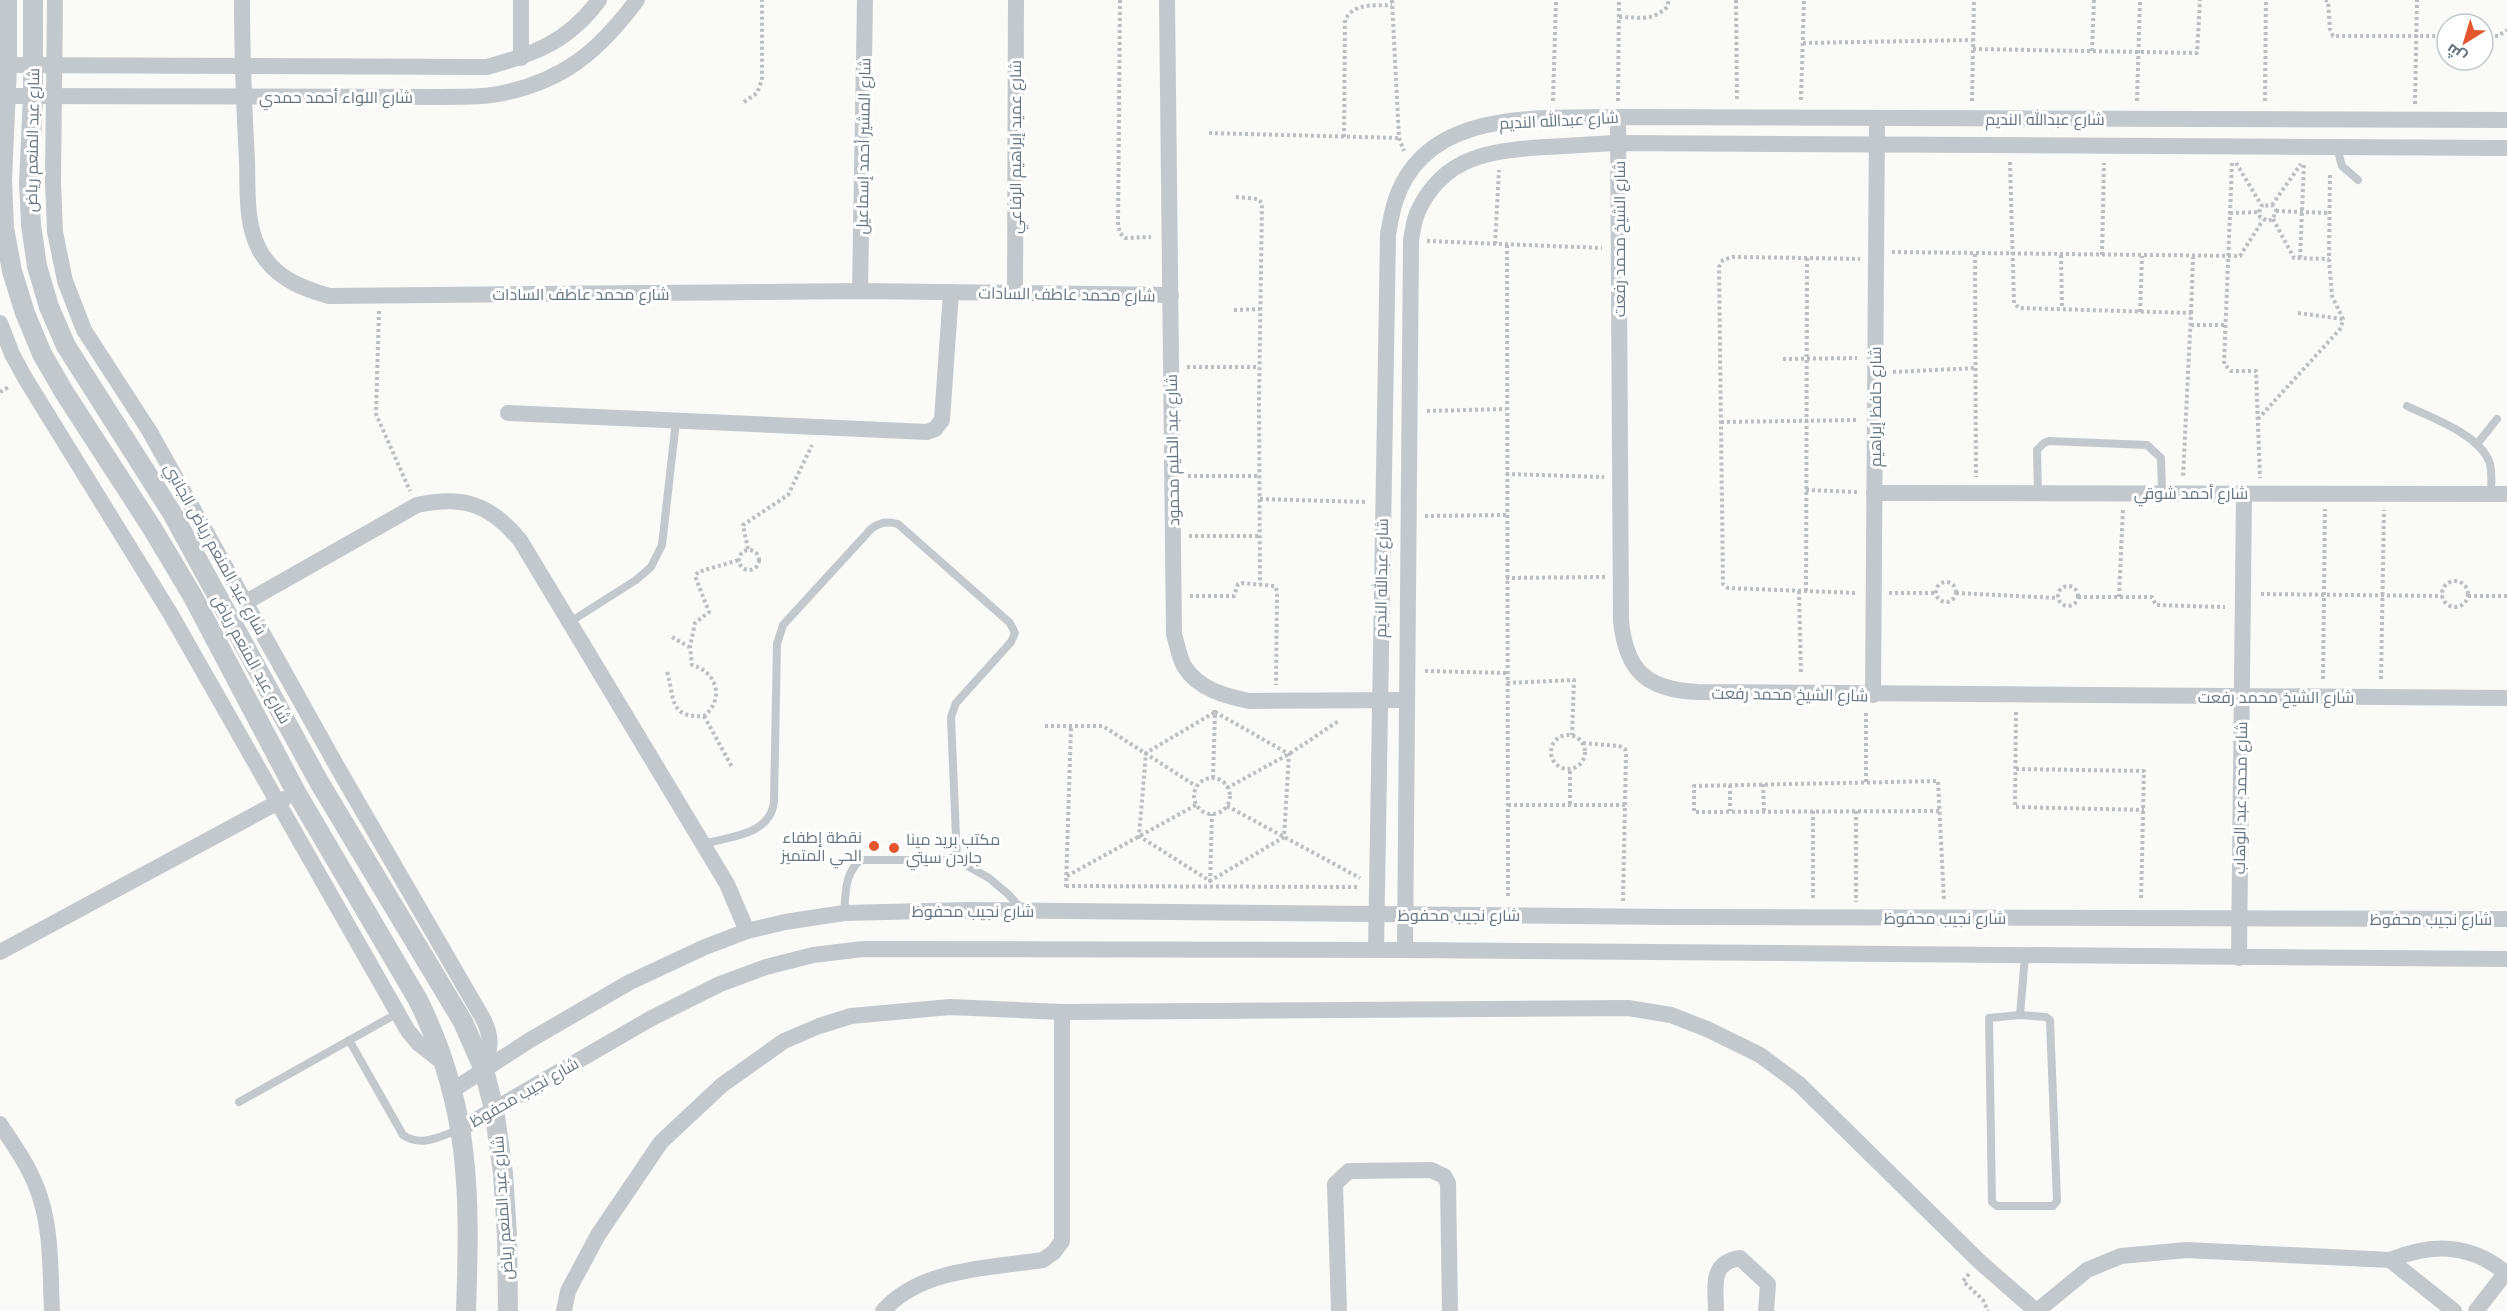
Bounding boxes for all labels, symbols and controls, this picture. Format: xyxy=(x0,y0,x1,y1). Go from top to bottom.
north arrow xyxy=(2435,12,2495,72)
text: ش xyxy=(2442,40,2470,68)
street label: شارع المشير أحمد إسماعيل xyxy=(851,57,877,235)
street label: شارع عميد إبراهيم الرفاعي xyxy=(1005,60,1029,234)
street label: شارع عبد المنعم رياض xyxy=(21,68,45,212)
street label: شارع اللواء أحمد حمدي xyxy=(259,87,413,111)
street label: شارع عبدالله النديم xyxy=(1499,107,1619,135)
street label: شارع عبدالله النديم xyxy=(1985,109,2105,131)
street label: شارع الشيخ محمد رفعت xyxy=(1609,161,1631,317)
street label: شارع محمد عاطف السادات xyxy=(978,282,1156,308)
street label: شارع محمد عاطف السادات xyxy=(492,284,670,306)
street label: شارع حافظ إبراهيم xyxy=(1865,347,1887,467)
street label: شارع عبد الحليم محمود xyxy=(1161,374,1185,526)
street label: شارع عبد المنعم رياض الجانبي xyxy=(157,460,272,640)
street label: شارع أحمد شوقي xyxy=(2134,483,2248,507)
street label: شارع عبدالله النديم xyxy=(1370,518,1394,638)
street label: شارع عبد المنعم رياض xyxy=(207,591,296,728)
street label: شارع الشيخ محمد رفعت xyxy=(1711,683,1868,707)
street label: شارع الشيخ محمد رفعت xyxy=(2198,687,2354,709)
street label: شارع محمد عبد الوهاب xyxy=(2229,721,2253,875)
place label: نقطة إطفاء الحي المتميز xyxy=(780,827,862,869)
place label: مكتب بريد مينا جاردن سيتي xyxy=(906,829,1000,871)
marker: نقطة إطفاء الحي المتميز xyxy=(867,839,881,853)
marker: مكتب بريد مينا جاردن سيتي xyxy=(887,841,901,855)
street label: شارع نجيب محفوظ xyxy=(912,901,1034,923)
street label: شارع نجيب محفوظ xyxy=(1398,905,1520,927)
street label: شارع نجيب محفوظ xyxy=(1884,908,2006,930)
street label: شارع نجيب محفوظ xyxy=(2370,909,2492,931)
street label: شارع نجيب محفوظ xyxy=(466,1053,583,1133)
street label: شارع عبد المنعم رياض xyxy=(487,1135,519,1281)

